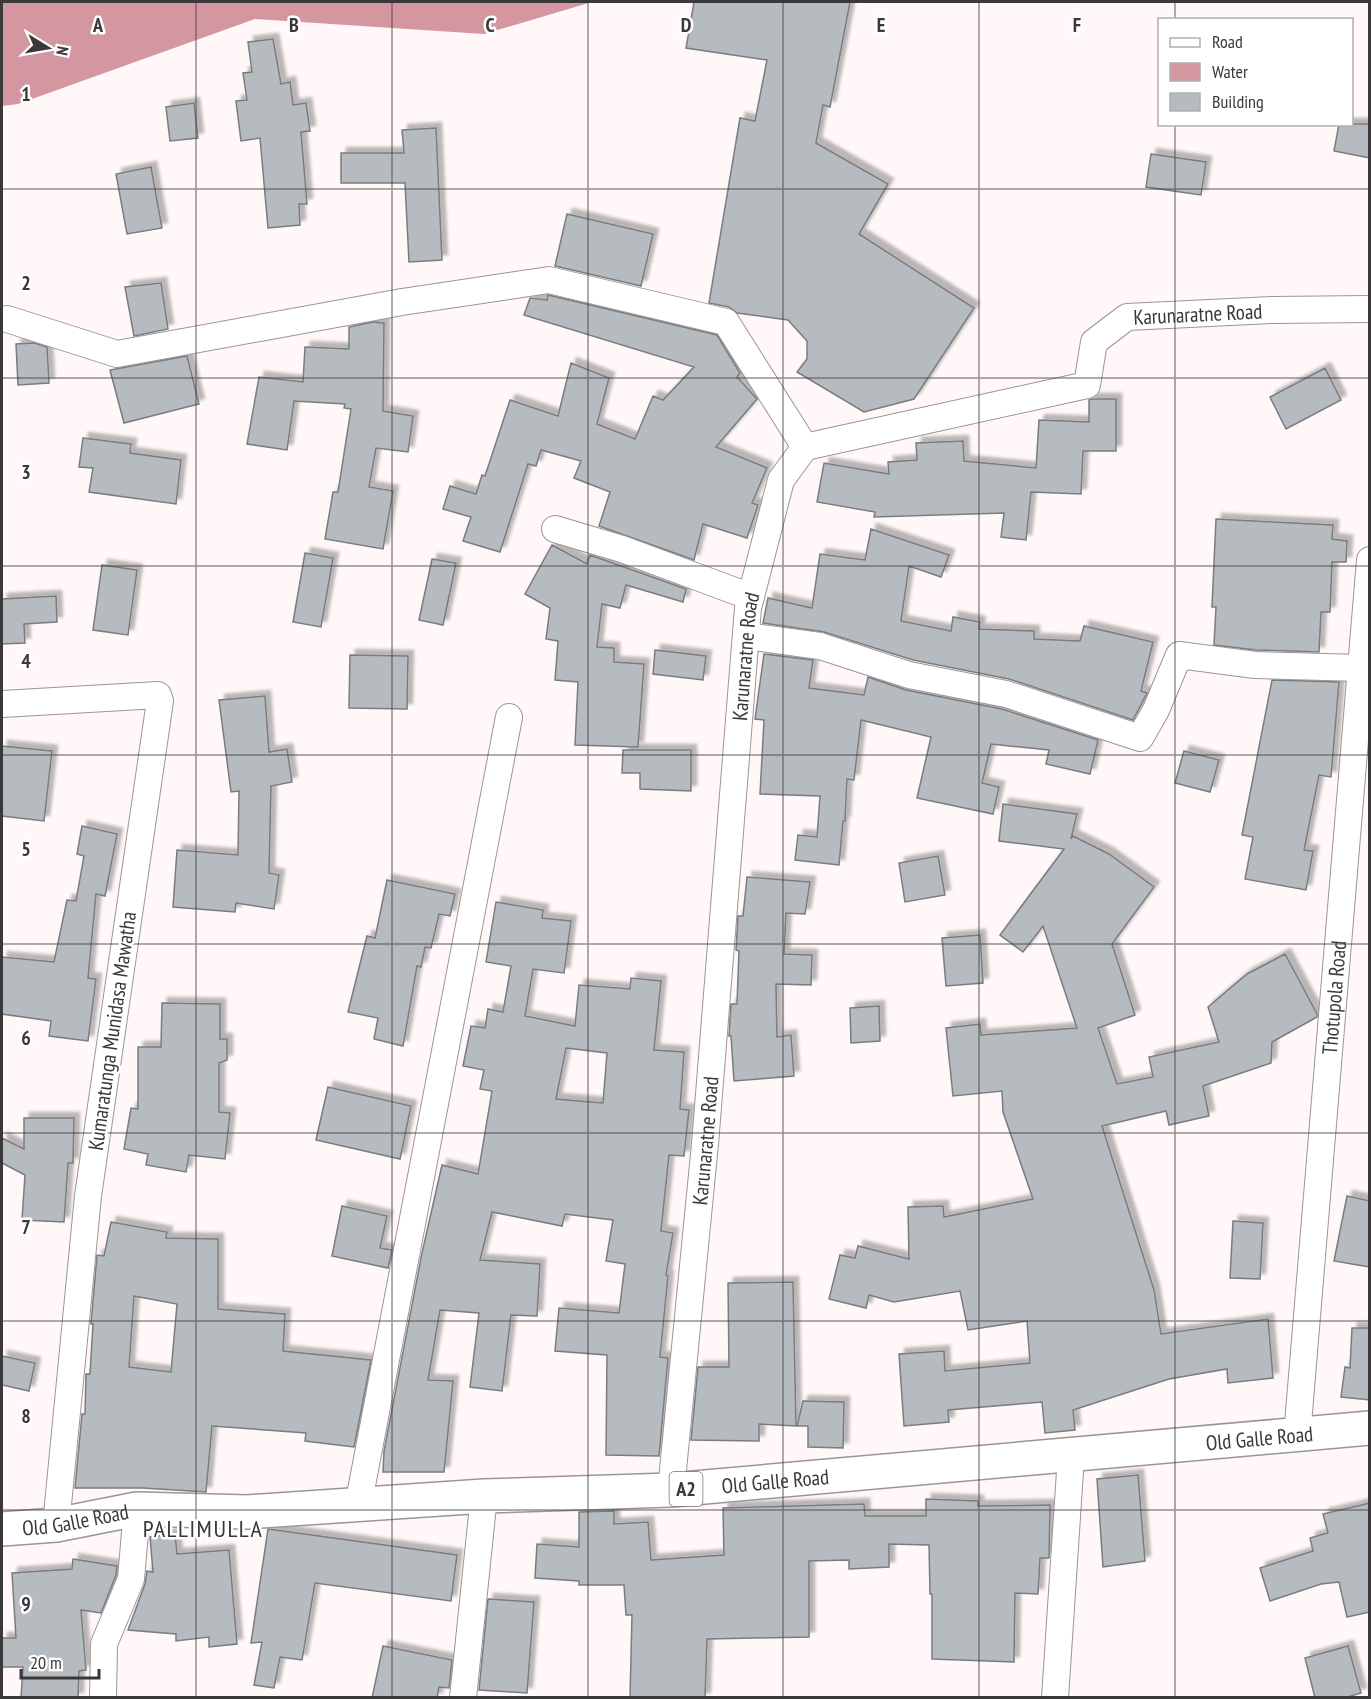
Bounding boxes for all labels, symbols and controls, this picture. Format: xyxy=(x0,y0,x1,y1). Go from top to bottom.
text: A xyxy=(92,12,104,38)
text: B xyxy=(289,12,299,38)
text: C xyxy=(485,12,495,38)
text: D xyxy=(681,12,692,38)
text: E xyxy=(877,12,885,38)
text: F xyxy=(1073,12,1081,38)
north arrow xyxy=(18,18,78,78)
legend xyxy=(1158,18,1353,126)
text: Road xyxy=(1212,30,1243,53)
text: N xyxy=(52,45,73,57)
text: Water xyxy=(1212,60,1248,83)
text: 1 xyxy=(21,81,31,107)
text: Building xyxy=(1212,90,1264,113)
text: 2 xyxy=(21,270,31,296)
street label: Karunaratne Road xyxy=(1133,297,1263,330)
text: 3 xyxy=(21,459,31,485)
street label: Karunaratne Road xyxy=(726,589,765,722)
text: 4 xyxy=(21,648,31,674)
text: 5 xyxy=(21,836,31,862)
street label: Kumaratunga Munidasa Mawatha xyxy=(82,910,142,1152)
street label: Thotupola Road xyxy=(1315,939,1352,1056)
text: 6 xyxy=(21,1025,31,1051)
street label: Karunaratne Road xyxy=(686,1075,724,1206)
text: 7 xyxy=(21,1214,31,1240)
text: 8 xyxy=(21,1403,31,1429)
street label: Old Galle Road xyxy=(1205,1420,1314,1456)
street label: Old Galle Road xyxy=(720,1463,830,1499)
road number: A2 xyxy=(670,1472,702,1506)
street label: Old Galle Road xyxy=(21,1497,131,1541)
district label: PALLIMULLA xyxy=(143,1513,263,1544)
text: 9 xyxy=(21,1591,31,1617)
scale bar xyxy=(21,1642,99,1680)
text: 20 m xyxy=(30,1651,62,1674)

